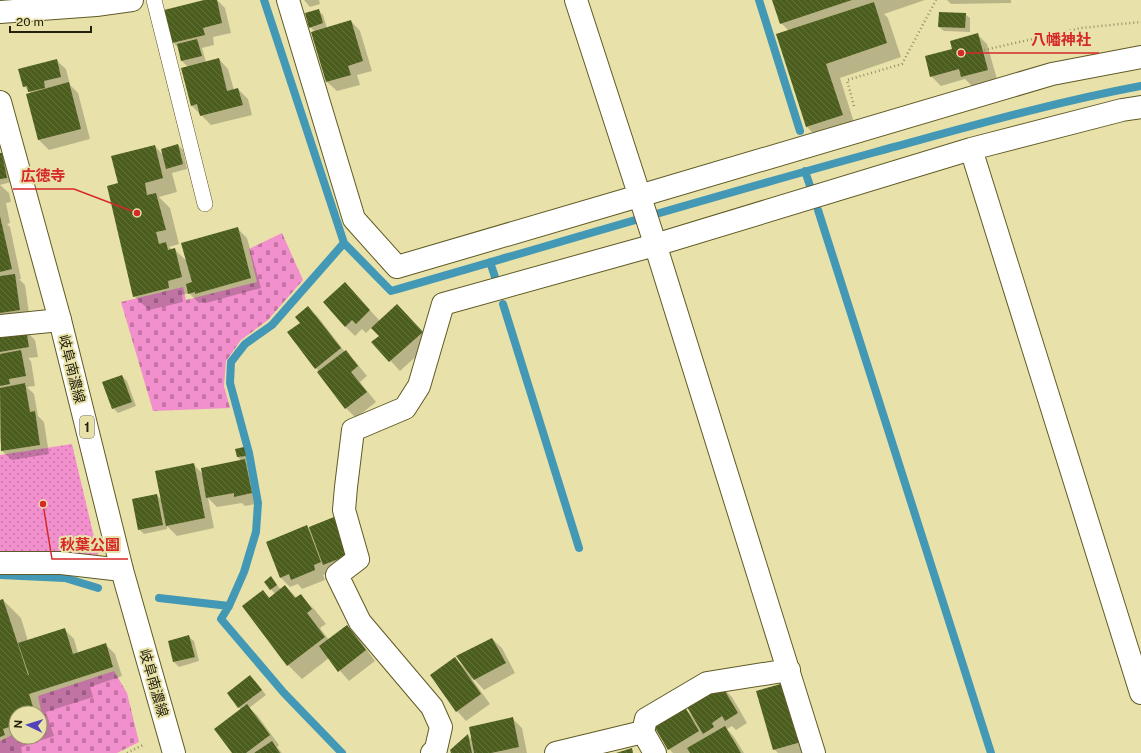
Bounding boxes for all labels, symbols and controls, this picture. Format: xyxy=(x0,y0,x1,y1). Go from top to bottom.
scale bar xyxy=(10,8,91,34)
text: 20 m xyxy=(16,15,44,29)
callout: 八幡神社 xyxy=(1023,26,1099,53)
text: 八幡神社 xyxy=(1031,31,1091,48)
callout: 広徳寺 xyxy=(13,162,74,189)
text: 広徳寺 xyxy=(20,167,66,184)
street label: 岐阜南濃線 xyxy=(56,333,88,405)
road number: 1 xyxy=(80,416,94,438)
callout: 秋葉公園 xyxy=(52,532,128,559)
text: 秋葉公園 xyxy=(60,536,120,553)
street label: 岐阜南濃線 xyxy=(137,647,171,719)
north arrow xyxy=(8,705,48,745)
text: N xyxy=(12,720,24,729)

